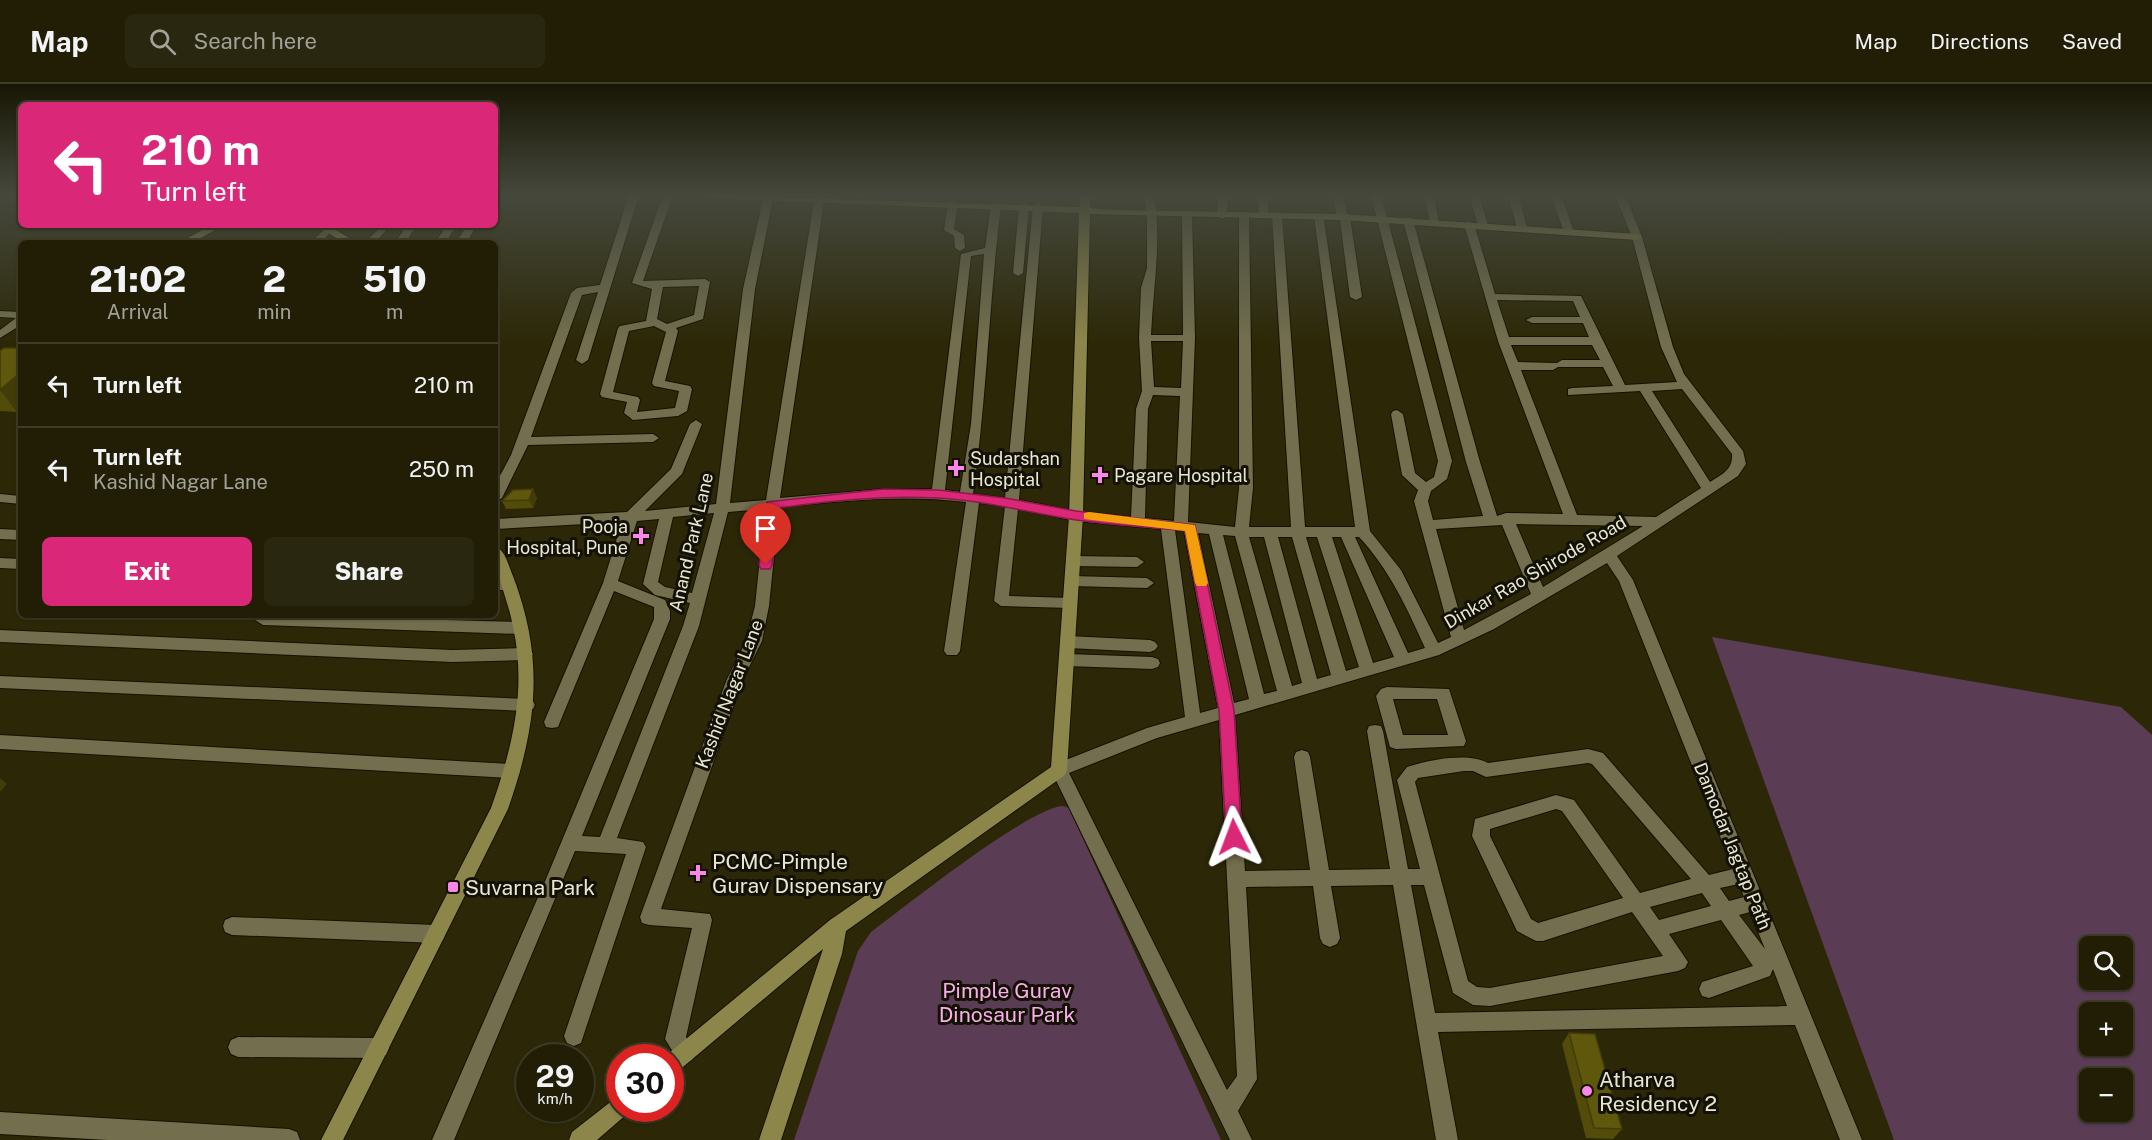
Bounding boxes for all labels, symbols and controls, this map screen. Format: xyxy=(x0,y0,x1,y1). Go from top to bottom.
search box xyxy=(125,14,545,68)
text: Map xyxy=(30,25,89,58)
icon: search xyxy=(146,25,179,58)
text: Search here xyxy=(194,28,317,54)
text: Map xyxy=(1855,29,1897,54)
text: Directions xyxy=(1930,29,2029,54)
text: Saved xyxy=(2062,29,2122,54)
text: 210 m xyxy=(141,125,260,174)
icon: left xyxy=(42,126,120,204)
text: Turn left xyxy=(141,175,247,207)
text: 21:02 xyxy=(89,258,186,300)
text: 2 xyxy=(263,258,286,300)
text: 510 xyxy=(362,258,427,300)
text: Arrival xyxy=(107,300,169,324)
text: min xyxy=(257,300,291,324)
text: m xyxy=(386,300,403,324)
icon: left xyxy=(42,369,75,402)
text: Turn left xyxy=(93,372,182,398)
text: 210 m xyxy=(414,372,474,398)
text: Turn left xyxy=(93,444,182,470)
place label: Sudarshan Hospital xyxy=(970,448,1060,490)
icon: left xyxy=(42,453,75,486)
text: 250 m xyxy=(409,456,474,482)
marker: Sudarshan Hospital xyxy=(947,459,965,477)
place label: Pagare Hospital xyxy=(1114,465,1248,486)
marker: Pagare Hospital xyxy=(1091,466,1109,484)
text: Kashid Nagar Lane xyxy=(93,470,268,494)
street label: Anand Park Lane xyxy=(665,470,717,614)
pin xyxy=(740,503,791,565)
street label: Dinkar Rao Shirode Road xyxy=(1440,511,1630,633)
icon: arrive xyxy=(749,512,782,545)
place label: Pooja Hospital, Pune xyxy=(506,516,628,558)
marker: Pooja Hospital, Pune xyxy=(632,527,650,545)
button: Exit xyxy=(42,537,252,606)
button: Share xyxy=(264,537,474,606)
street label: Kashid Nagar Lane xyxy=(691,617,767,771)
street label: Damodar Jagtap Path xyxy=(1690,759,1776,933)
position arrow xyxy=(1202,805,1266,869)
place label: PCMC-Pimple Gurav Dispensary xyxy=(712,849,883,898)
marker: PCMC-Pimple Gurav Dispensary xyxy=(689,864,707,882)
place label: Suvarna Park xyxy=(465,875,595,900)
marker: Suvarna Park xyxy=(446,880,460,894)
map controls xyxy=(2079,936,2133,1122)
button: search xyxy=(2079,936,2133,990)
park label: Pimple Gurav Dinosaur Park xyxy=(939,978,1075,1027)
button: + xyxy=(2079,1002,2133,1056)
speed limit sign: 30 xyxy=(606,1044,684,1122)
text: 29 xyxy=(536,1058,574,1094)
place label: Atharva Residency 2 xyxy=(1599,1067,1717,1116)
button: − xyxy=(2079,1068,2133,1122)
marker: Atharva Residency 2 xyxy=(1580,1084,1594,1098)
text: km/h xyxy=(537,1090,573,1107)

